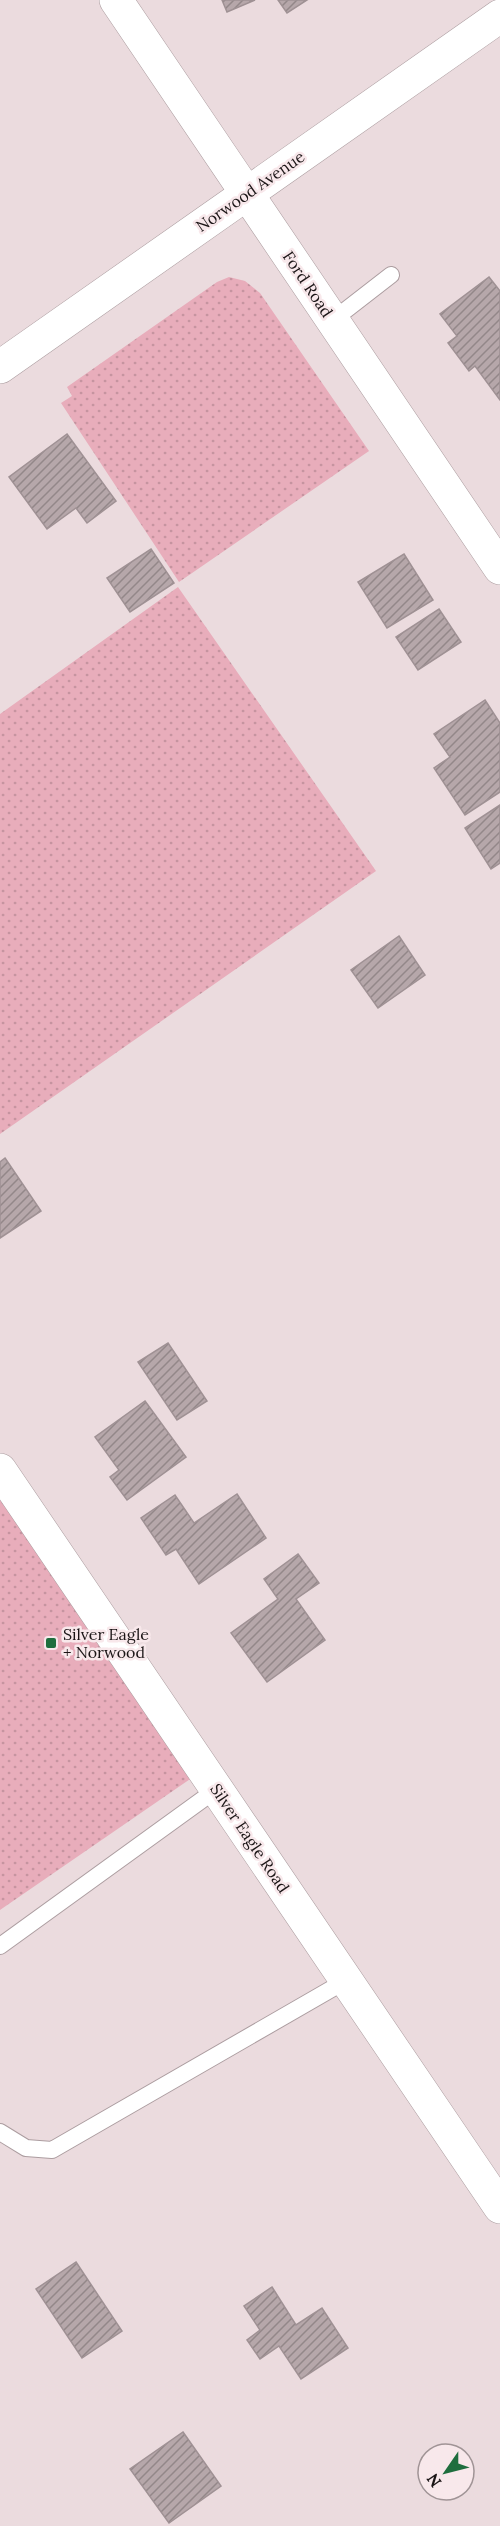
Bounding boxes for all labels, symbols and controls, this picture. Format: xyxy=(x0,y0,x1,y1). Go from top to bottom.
street label: Norwood Avenue xyxy=(192,146,308,236)
street label: Ford Road xyxy=(279,247,338,321)
place label: Silver Eagle + Norwood xyxy=(63,1624,149,1662)
marker: Silver Eagle + Norwood xyxy=(44,1636,58,1650)
street label: Silver Eagle Road xyxy=(206,1780,294,1897)
north arrow xyxy=(416,2442,476,2502)
text: N xyxy=(422,2470,445,2491)

